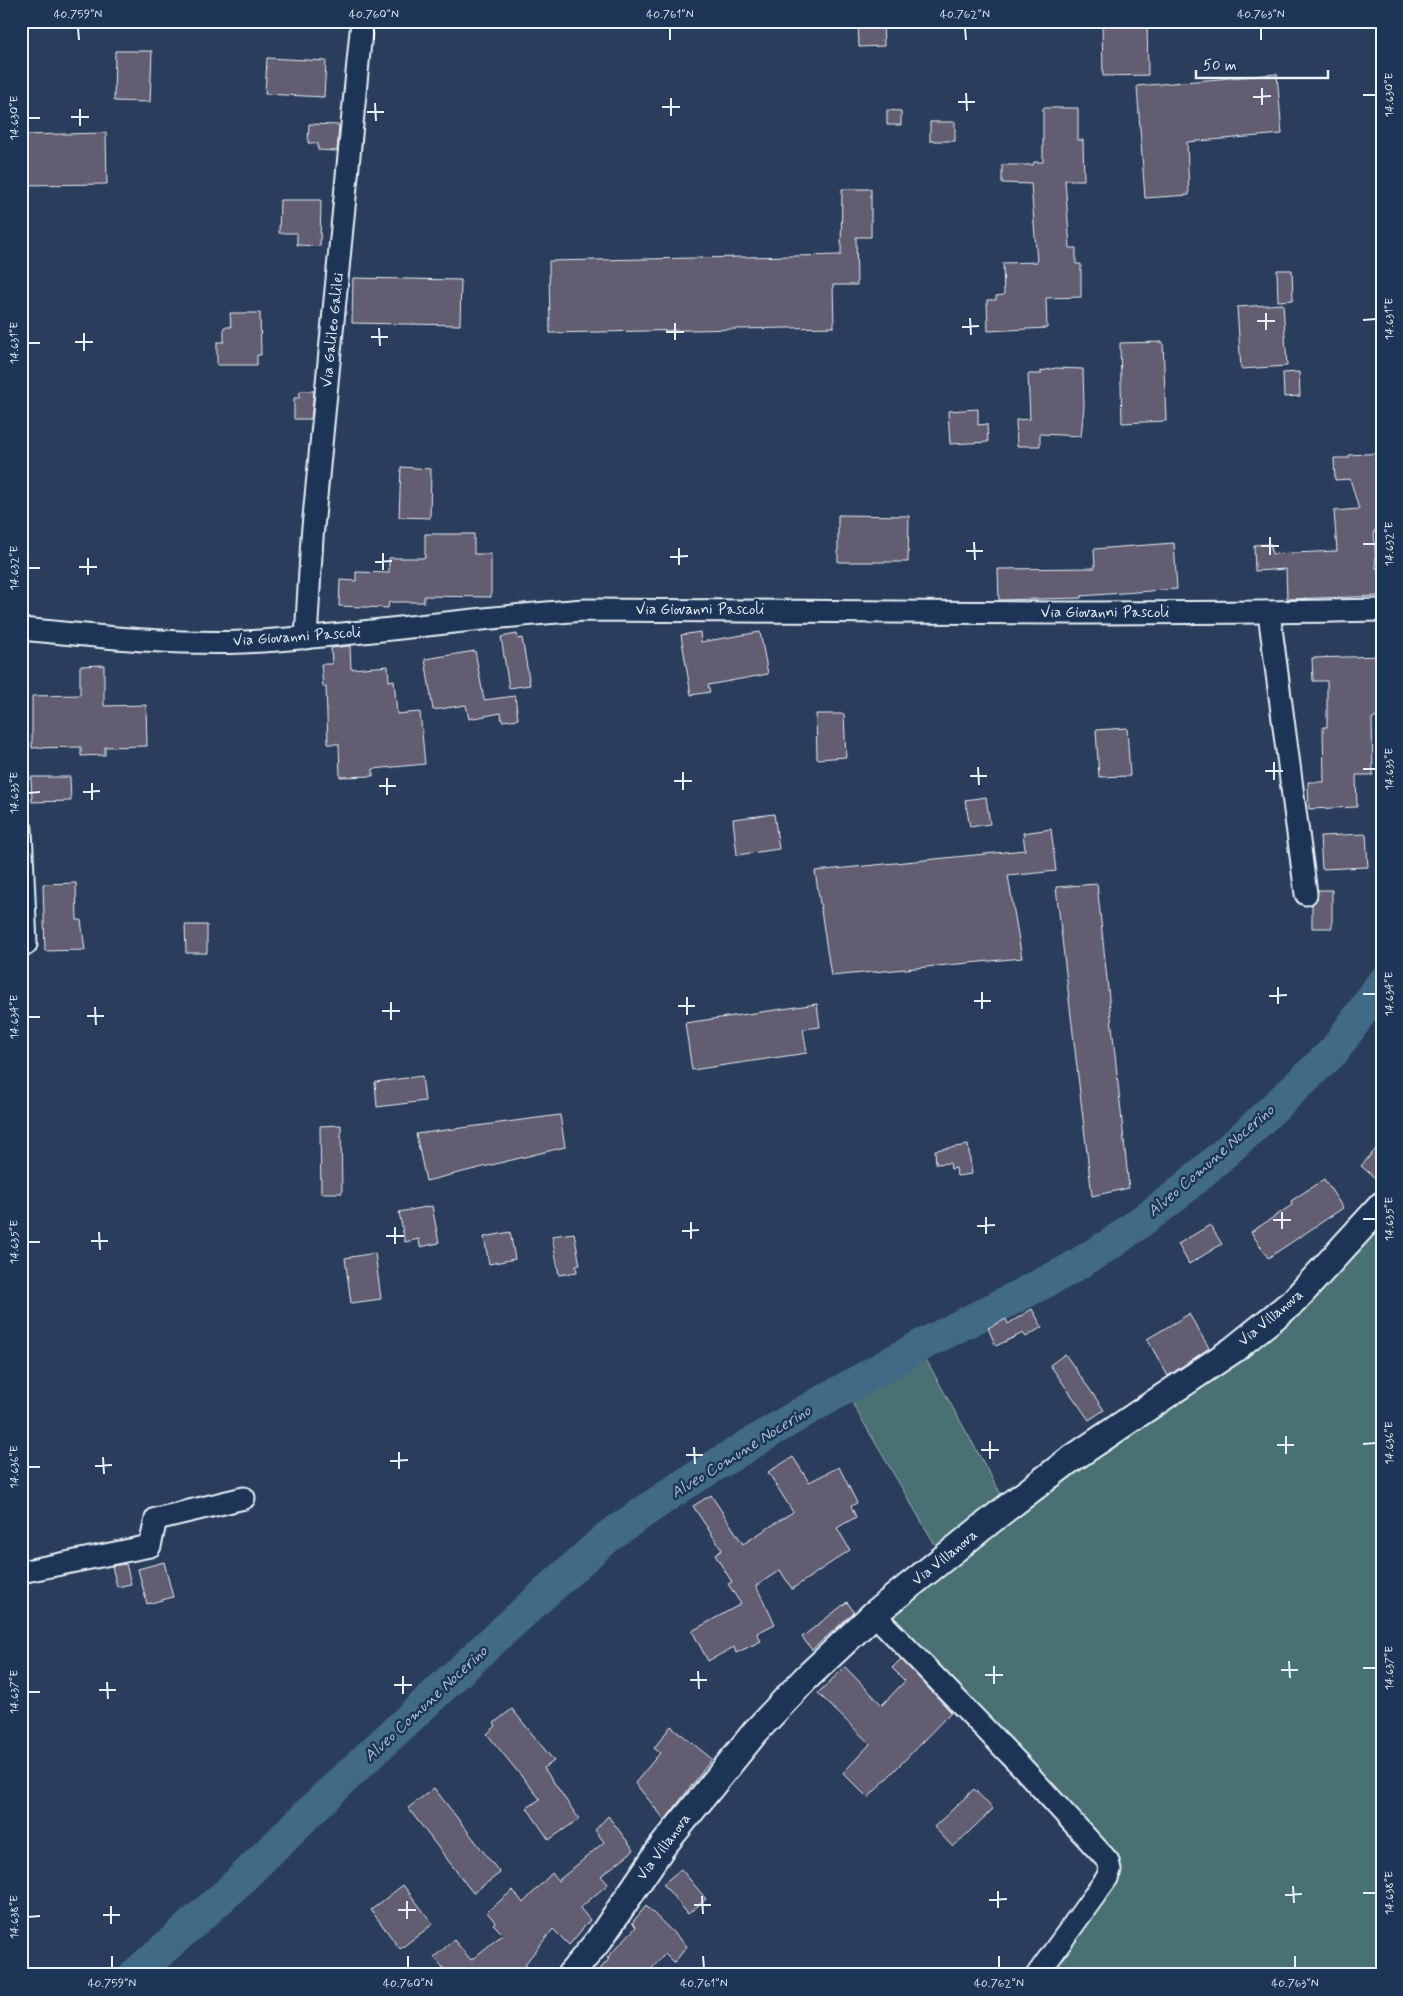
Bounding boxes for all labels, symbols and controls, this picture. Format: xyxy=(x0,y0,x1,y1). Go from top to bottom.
text: 40.759°N xyxy=(54,7,102,23)
text: 40.760°N xyxy=(349,7,399,23)
text: 40.761°N xyxy=(646,7,694,23)
text: 40.762°N xyxy=(940,7,990,23)
text: 40.763°N xyxy=(1237,7,1285,23)
scale bar xyxy=(1196,48,1328,80)
text: 50 m xyxy=(1203,56,1237,76)
text: 14.630°E xyxy=(1382,73,1398,117)
text: 14.630°E xyxy=(7,96,23,140)
street label: Via Galileo Galilei xyxy=(317,272,349,388)
text: 14.631°E xyxy=(1382,298,1398,340)
text: 14.631°E xyxy=(7,322,23,364)
text: 14.632°E xyxy=(1382,522,1398,566)
text: 14.632°E xyxy=(7,546,23,590)
street label: Via Giovanni Pascoli xyxy=(636,600,764,620)
street label: Via Giovanni Pascoli xyxy=(1041,603,1169,623)
street label: Via Giovanni Pascoli xyxy=(232,623,362,651)
text: 14.633°E xyxy=(1382,748,1398,790)
text: 14.633°E xyxy=(7,772,23,814)
text: 14.634°E xyxy=(1382,972,1398,1016)
text: 14.634°E xyxy=(7,995,23,1039)
water label: Alveo Comune Nocerino xyxy=(1143,1099,1280,1222)
text: 14.635°E xyxy=(1382,1197,1398,1241)
text: 14.635°E xyxy=(7,1220,23,1264)
street label: Via Villanova xyxy=(1234,1285,1308,1351)
water label: Alveo Comune Nocerino xyxy=(667,1400,816,1504)
text: 14.636°E xyxy=(1382,1421,1398,1465)
text: 14.636°E xyxy=(7,1445,23,1489)
street label: Via Villanova xyxy=(908,1525,982,1591)
water label: Alveo Comune Nocerino xyxy=(360,1641,493,1767)
text: 14.637°E xyxy=(1382,1646,1398,1690)
text: 14.637°E xyxy=(7,1670,23,1714)
street label: Via Villanova xyxy=(632,1809,696,1885)
text: 14.638°E xyxy=(1382,1871,1398,1915)
text: 14.638°E xyxy=(7,1895,23,1939)
text: 40.759°N xyxy=(88,1976,136,1992)
text: 40.760°N xyxy=(383,1976,433,1992)
text: 40.761°N xyxy=(680,1976,728,1992)
text: 40.762°N xyxy=(974,1976,1024,1992)
text: 40.763°N xyxy=(1271,1976,1319,1992)

